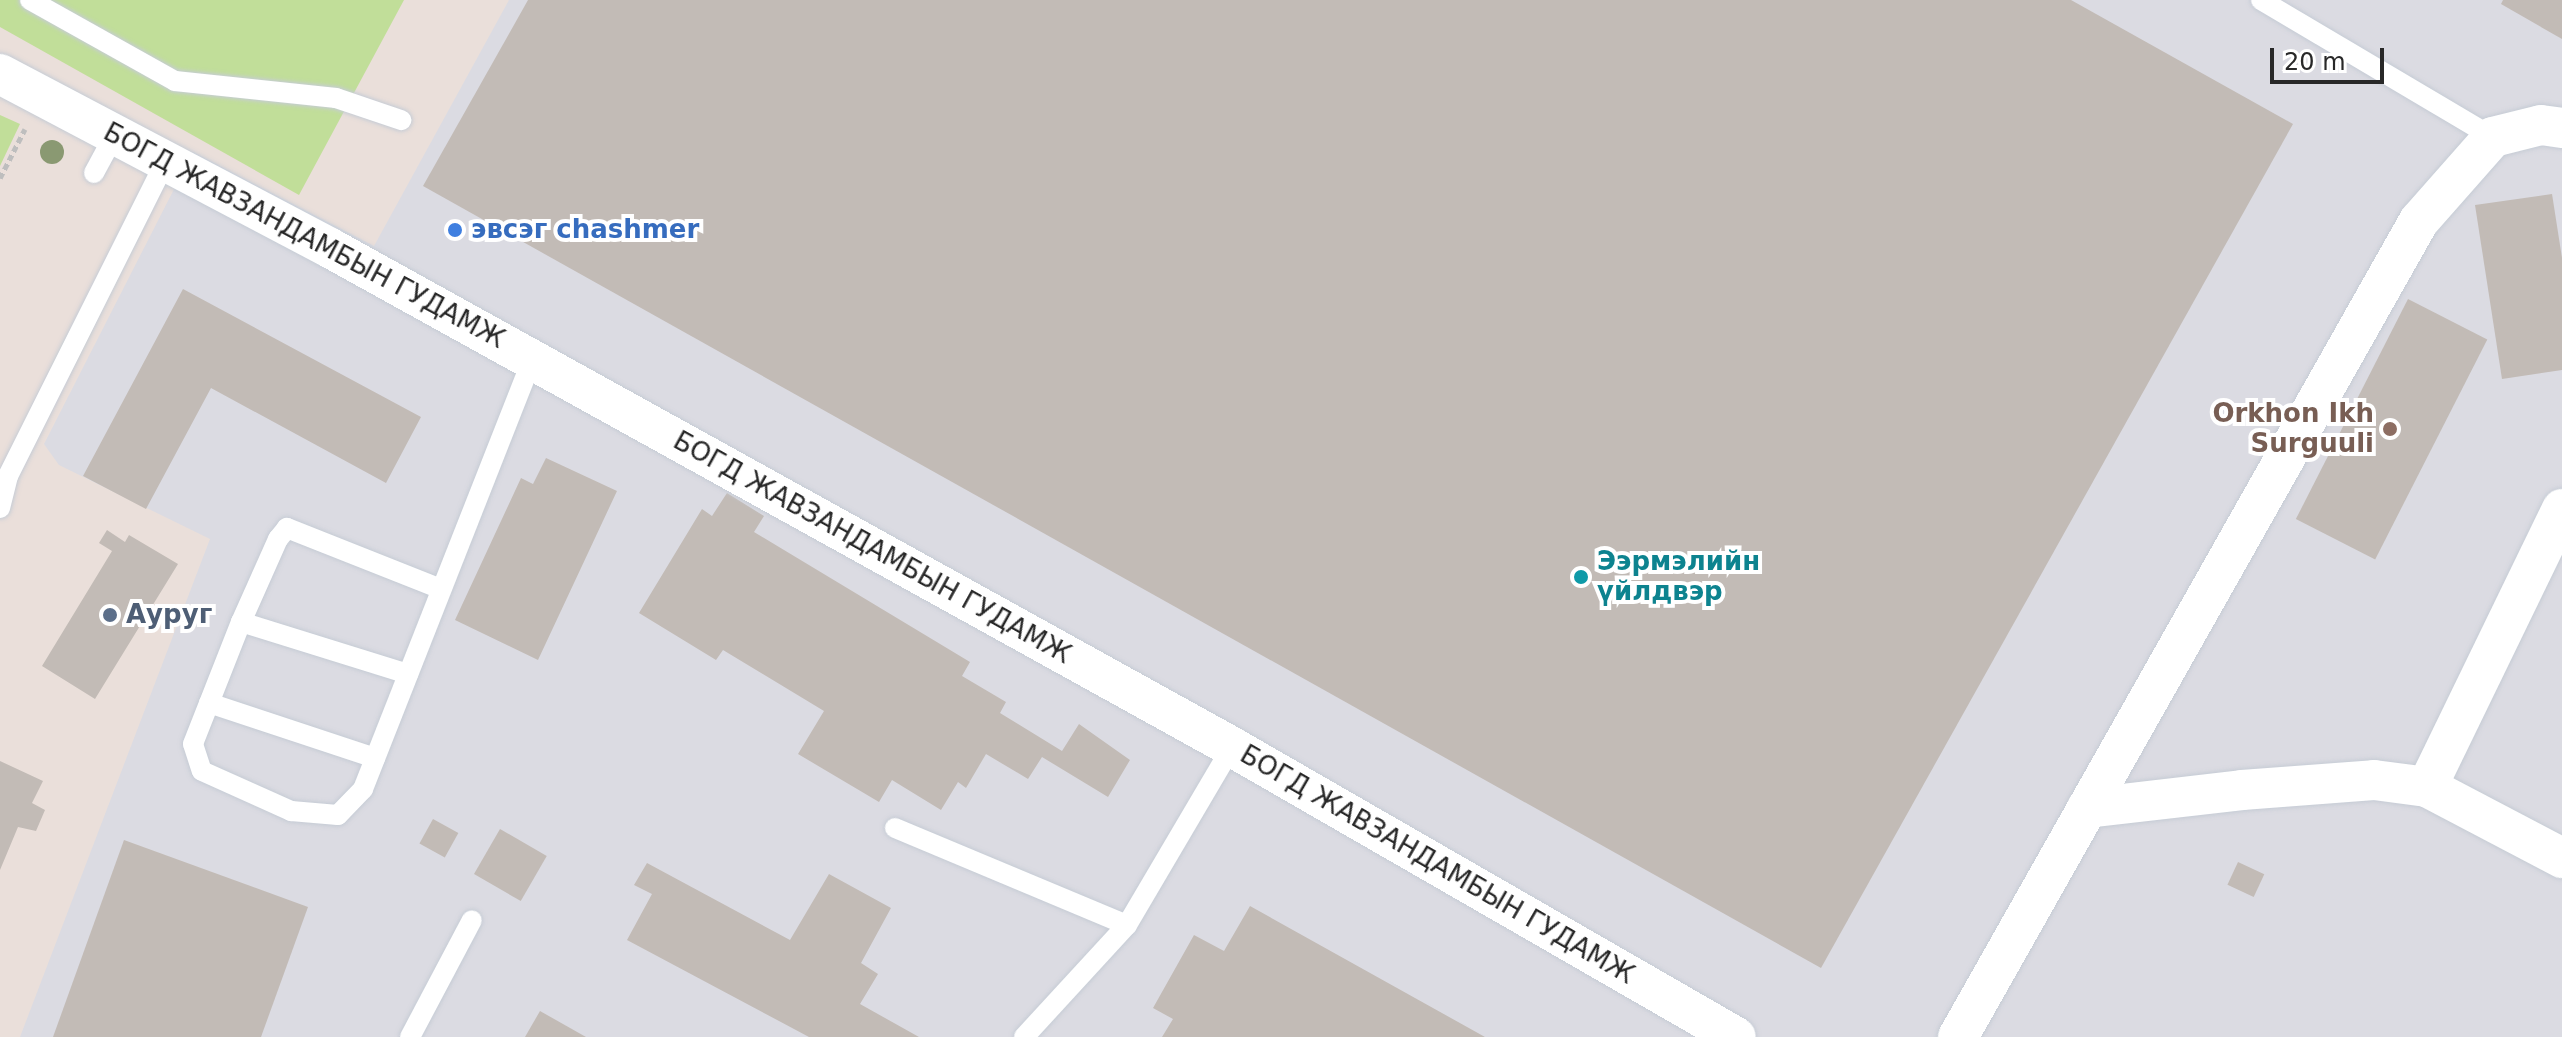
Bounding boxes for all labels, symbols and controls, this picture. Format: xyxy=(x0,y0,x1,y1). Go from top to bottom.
scale bar xyxy=(2274,32,2388,82)
text: 20 m xyxy=(2284,48,2346,76)
street label: БОГД ЖАВЗАНДАМБЫН ГУДАМЖ xyxy=(98,117,510,355)
place label: эвсэг chashmer xyxy=(471,214,699,246)
marker: эвсэг chashmer xyxy=(446,221,464,239)
place label: Orkhon Ikh Surguuli xyxy=(2212,398,2374,460)
marker: Orkhon Ikh Surguuli xyxy=(2381,420,2399,438)
street label: БОГД ЖАВЗАНДАМБЫН ГУДАМЖ xyxy=(668,425,1076,671)
place label: Ээрмэлийн үйлдвэр xyxy=(1597,546,1760,608)
marker: Ээрмэлийн үйлдвэр xyxy=(1572,568,1590,586)
place label: Ауруг xyxy=(126,599,212,631)
marker: Ауруг xyxy=(101,606,119,624)
street label: БОГД ЖАВЗАНДАМБЫН ГУДАМЖ xyxy=(1234,739,1640,991)

